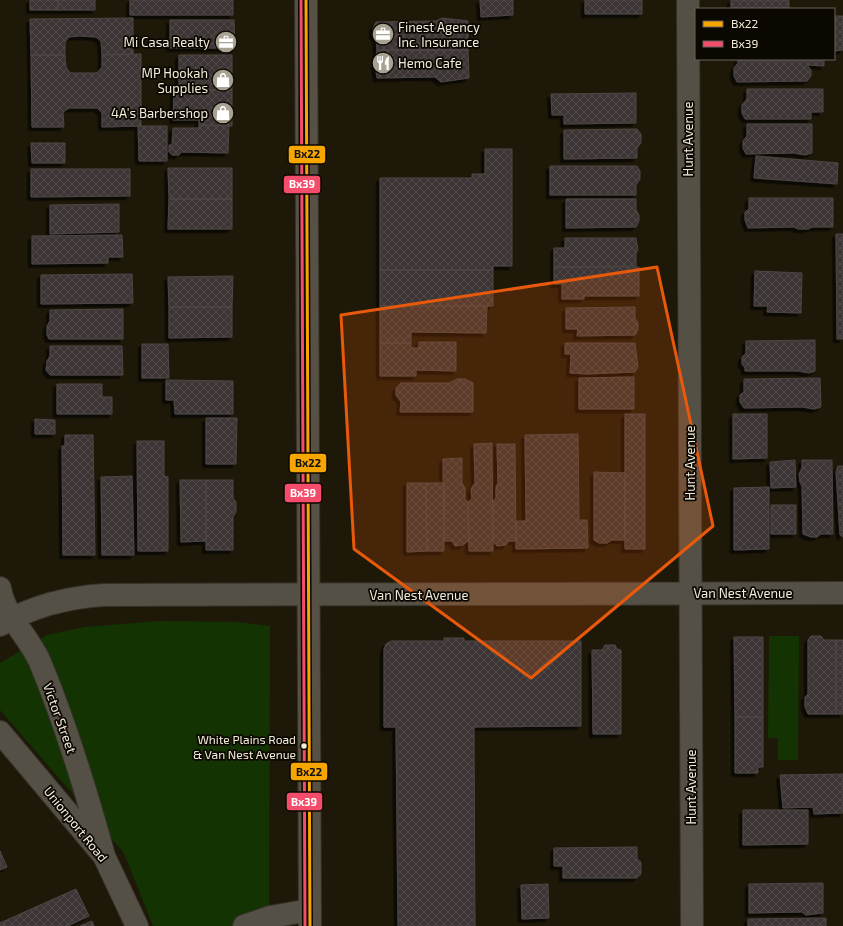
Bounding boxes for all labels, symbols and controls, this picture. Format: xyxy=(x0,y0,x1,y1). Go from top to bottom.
legend xyxy=(695,8,835,60)
text: Bx22 xyxy=(731,16,759,30)
place label: Finest Agency Inc. Insurance xyxy=(398,19,480,50)
office icon: Finest Agency Inc. Insurance xyxy=(370,21,396,47)
office icon: Mi Casa Realty xyxy=(213,29,239,55)
place label: Mi Casa Realty xyxy=(124,34,210,50)
text: Bx39 xyxy=(731,36,758,50)
restaurant icon: Hemo Cafe xyxy=(370,50,396,76)
place label: Hemo Cafe xyxy=(398,55,462,71)
place label: MP Hookah Supplies xyxy=(142,65,208,96)
shop icon: MP Hookah Supplies xyxy=(210,67,236,93)
shop icon: 4A's Barbershop xyxy=(210,100,236,126)
street label: Hunt Avenue xyxy=(680,102,696,176)
place label: 4A's Barbershop xyxy=(111,105,208,121)
line badge: Bx22 xyxy=(288,145,326,164)
text: Bx22 xyxy=(294,147,320,160)
line badge: Bx39 xyxy=(283,175,321,194)
text: Bx39 xyxy=(289,177,315,190)
street label: Hunt Avenue xyxy=(682,426,698,500)
line badge: Bx22 xyxy=(289,453,327,473)
text: Bx22 xyxy=(295,456,321,469)
line badge: Bx39 xyxy=(284,483,322,503)
text: Bx39 xyxy=(290,486,316,499)
street label: Van Nest Avenue xyxy=(694,585,793,601)
street label: Van Nest Avenue xyxy=(370,587,469,603)
street label: Victor Street xyxy=(40,681,80,755)
place label: White Plains Road & Van Nest Avenue xyxy=(193,732,296,761)
marker: White Plains Road & Van Nest Avenue xyxy=(299,741,309,751)
street label: Hunt Avenue xyxy=(683,750,699,824)
line badge: Bx22 xyxy=(290,762,328,781)
text: Bx22 xyxy=(296,765,322,778)
street label: Unionport Road xyxy=(41,783,111,865)
line badge: Bx39 xyxy=(286,792,323,811)
text: Bx39 xyxy=(291,795,317,808)

